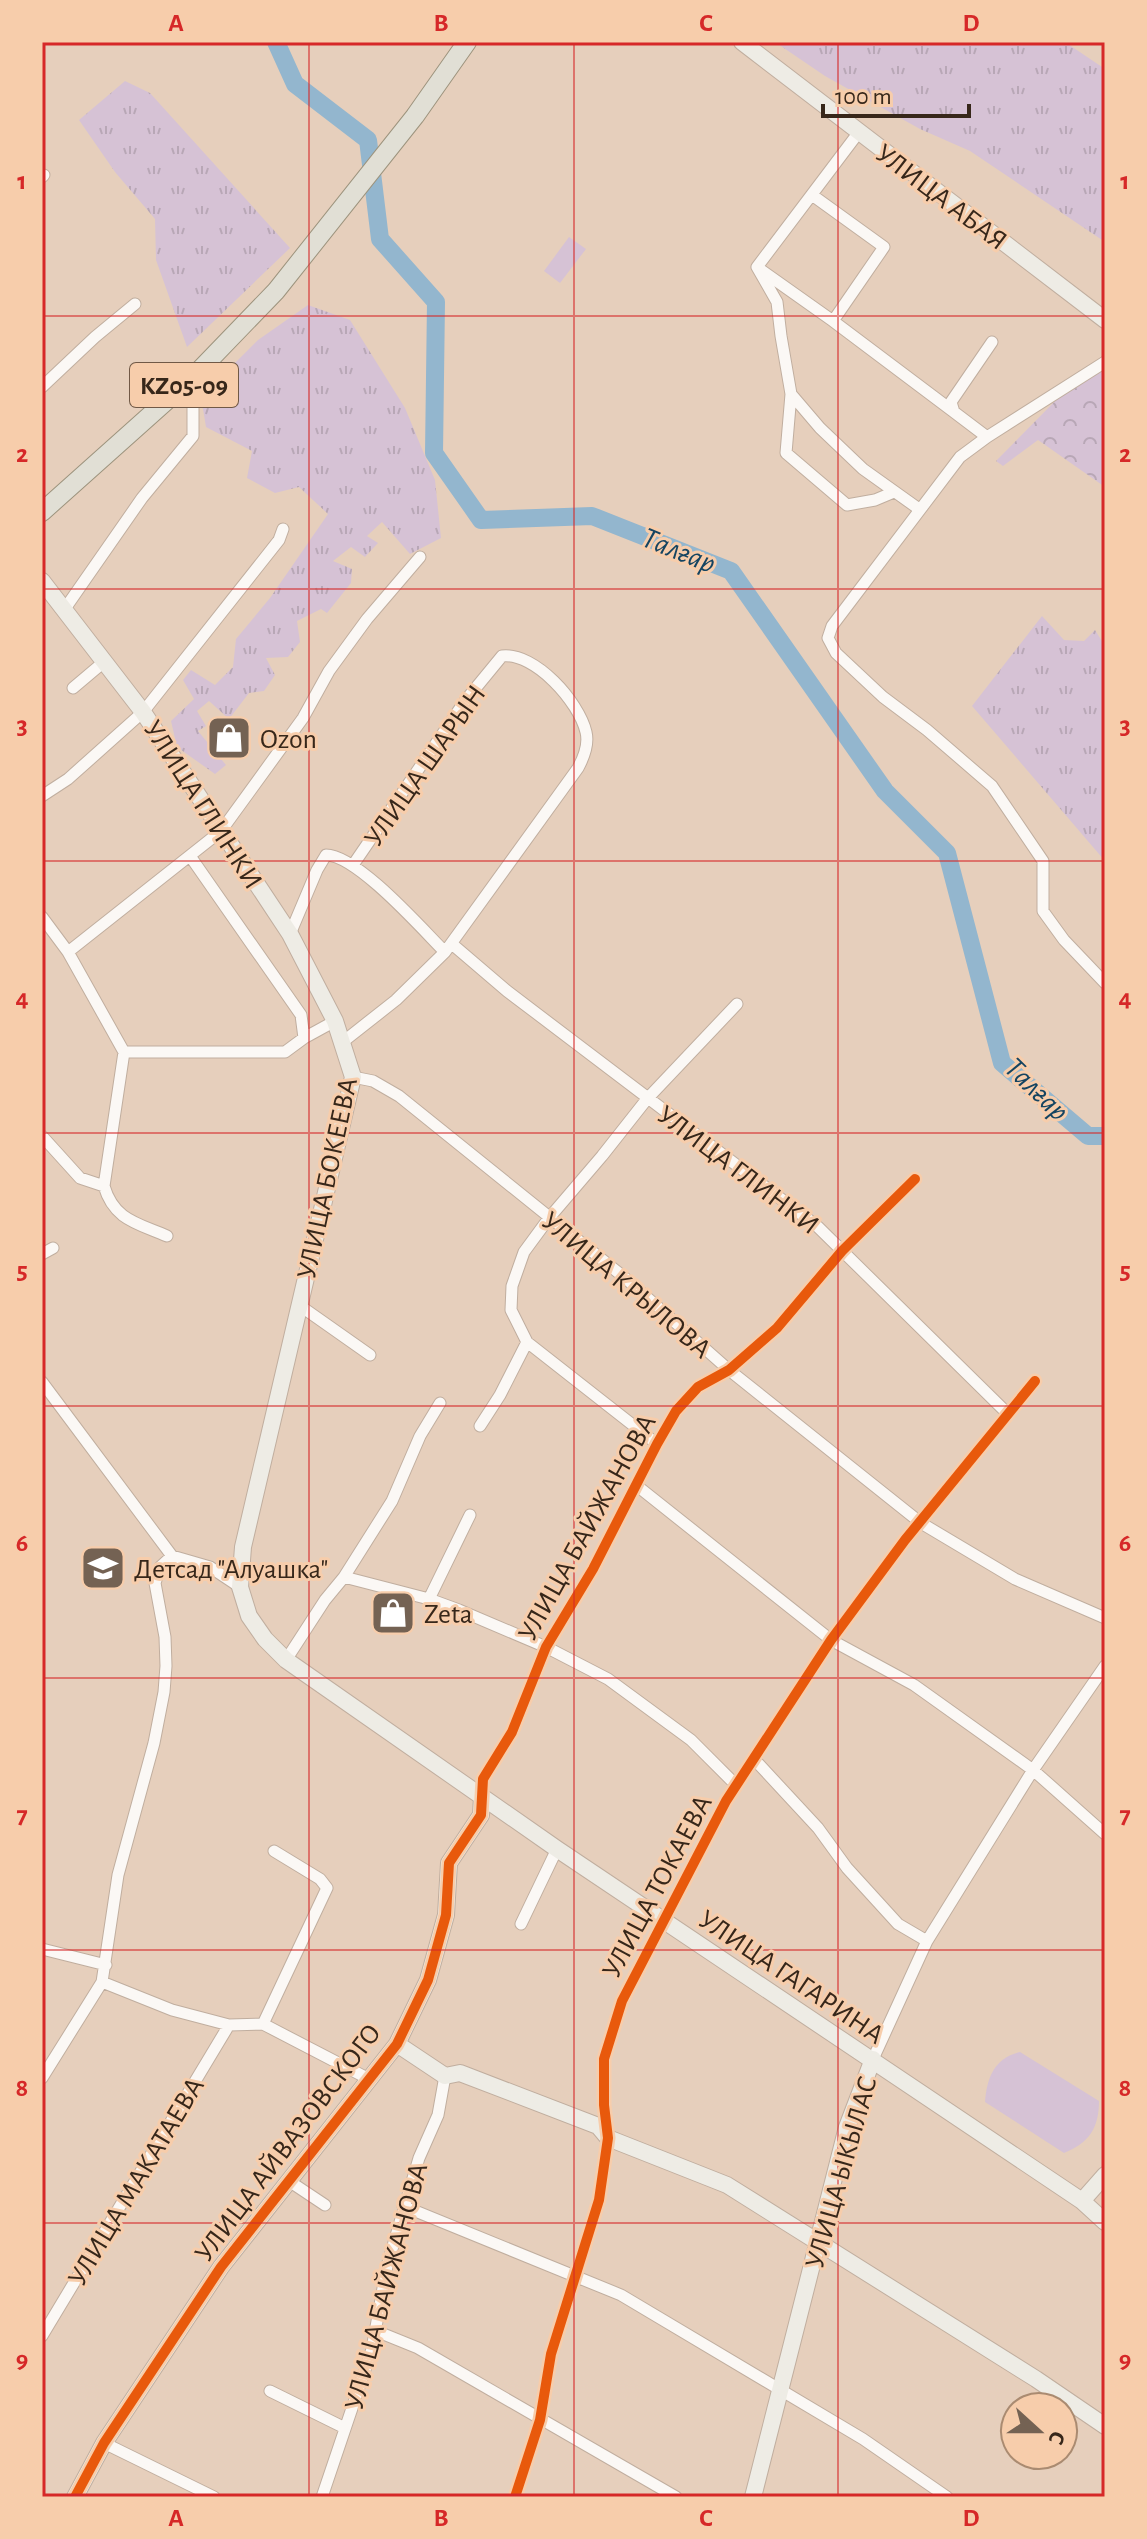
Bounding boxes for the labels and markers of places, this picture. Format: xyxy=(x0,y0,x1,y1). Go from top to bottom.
shop icon: Ozon xyxy=(205,714,253,762)
place label: Ozon xyxy=(260,726,317,754)
school or university icon: Детсад "Алуашка" xyxy=(79,1544,127,1592)
place label: Детсад "Алуашка" xyxy=(134,1556,328,1584)
shop icon: Zeta xyxy=(369,1589,417,1637)
place label: Zeta xyxy=(424,1601,473,1629)

